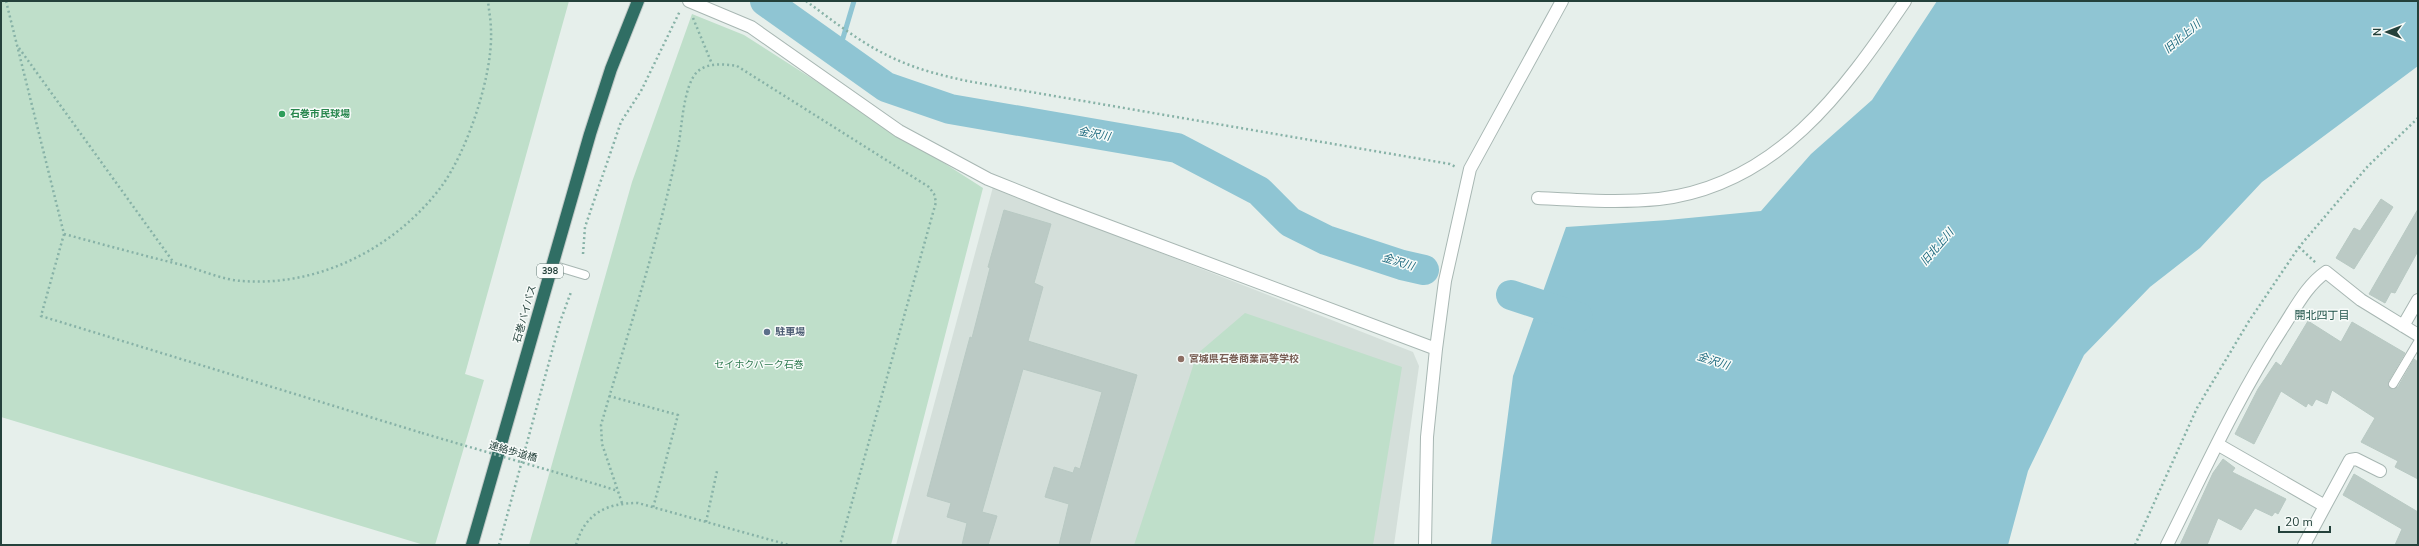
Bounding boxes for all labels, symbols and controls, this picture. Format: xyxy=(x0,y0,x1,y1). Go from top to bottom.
north arrow xyxy=(2367,12,2407,52)
water label: 旧北上川 xyxy=(2160,16,2204,57)
text: N xyxy=(2370,28,2385,36)
place label: 石巻市民球場 xyxy=(290,107,350,121)
marker: 石巻市民球場 xyxy=(277,109,287,119)
water label: 金沢川 xyxy=(1076,124,1113,144)
water label: 旧北上川 xyxy=(1917,225,1958,269)
water label: 金沢川 xyxy=(1380,250,1417,274)
road number: 398 xyxy=(537,264,563,278)
street label: 石巻バイパス xyxy=(510,283,540,345)
district label: 開北四丁目 xyxy=(2295,308,2350,323)
place label: 駐車場 xyxy=(775,325,805,339)
marker: 駐車場 xyxy=(762,327,772,337)
water label: 金沢川 xyxy=(1695,349,1732,374)
place label: 宮城県石巻商業高等学校 xyxy=(1189,352,1299,366)
marker: 宮城県石巻商業高等学校 xyxy=(1176,354,1186,364)
park label: セイホクパーク石巻 xyxy=(714,358,804,372)
street label: 連絡歩道橋 xyxy=(487,438,539,466)
scale bar xyxy=(2279,508,2330,534)
text: 20 m xyxy=(2285,514,2313,530)

